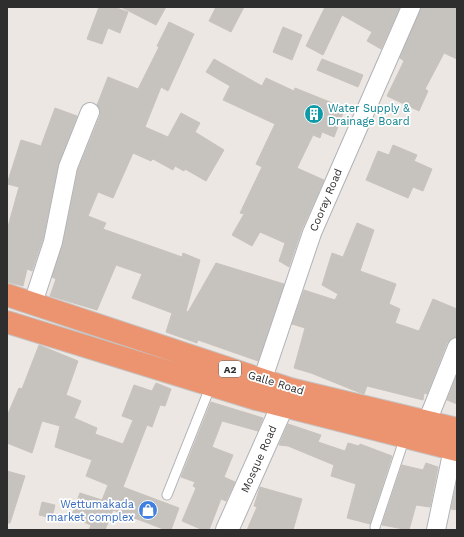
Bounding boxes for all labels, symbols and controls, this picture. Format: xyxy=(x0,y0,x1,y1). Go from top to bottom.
place label: Water Supply & Drainage Board xyxy=(328,102,410,128)
building icon: Water Supply & Drainage Board xyxy=(303,103,325,125)
street label: Cooray Road xyxy=(307,167,345,233)
road number: A2 xyxy=(219,361,241,377)
street label: Galle Road xyxy=(246,368,306,398)
street label: Mosque Road xyxy=(238,423,280,495)
place label: Wettumakada market complex xyxy=(47,498,134,524)
shop icon: Wettumakada market complex xyxy=(137,499,159,521)

